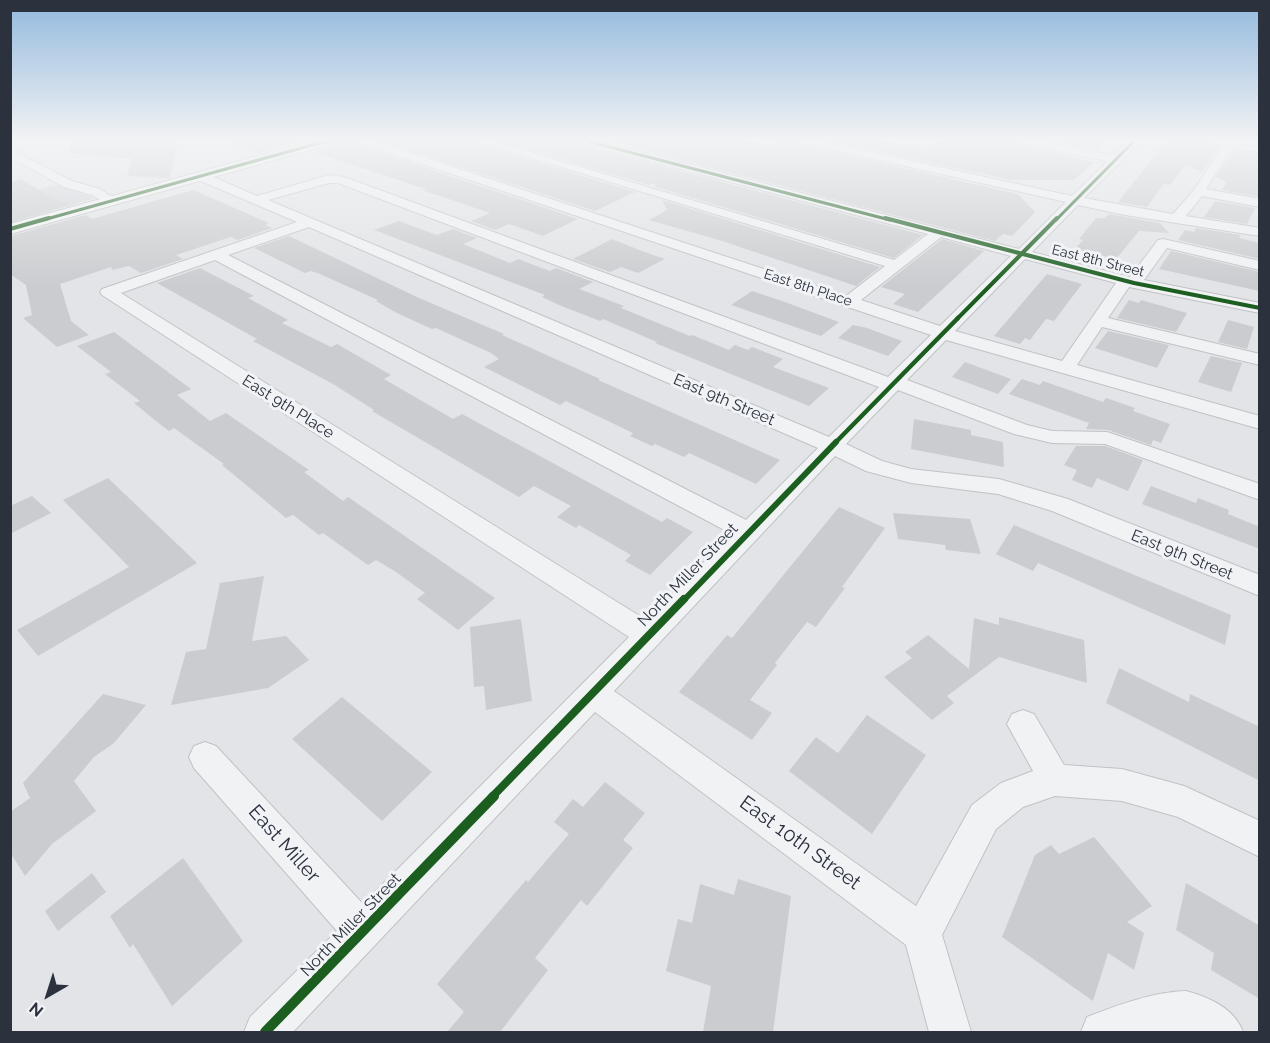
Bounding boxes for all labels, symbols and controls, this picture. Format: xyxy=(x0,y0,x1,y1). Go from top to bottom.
street label: East 8th Street xyxy=(1050,241,1146,281)
street label: East 8th Place xyxy=(762,266,854,310)
street label: East 9th Street xyxy=(671,370,777,430)
street label: East 9th Place xyxy=(238,371,338,443)
street label: North Miller Street xyxy=(634,519,742,631)
street label: East 9th Street xyxy=(1128,526,1236,584)
street label: East 10th Street xyxy=(735,791,865,895)
street label: East Miller xyxy=(243,800,325,888)
street label: North Miller Street xyxy=(297,869,405,981)
north arrow xyxy=(18,965,78,1025)
text: N xyxy=(26,998,47,1021)

